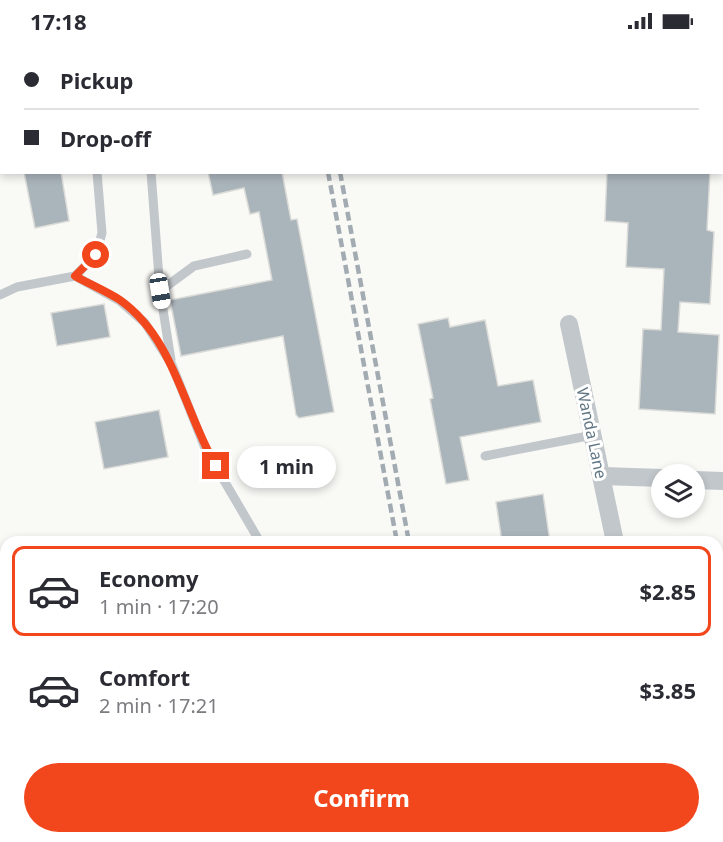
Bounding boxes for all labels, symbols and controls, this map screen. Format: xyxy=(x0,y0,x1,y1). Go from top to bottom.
text: 17:18 xyxy=(30,6,87,36)
text: Pickup xyxy=(60,65,133,95)
text: Drop-off xyxy=(60,123,151,153)
route start xyxy=(82,241,109,268)
car xyxy=(148,272,172,310)
street label: Wanda Lane xyxy=(572,385,612,481)
callout: 1 min xyxy=(237,445,336,487)
route end xyxy=(202,452,229,479)
text: 1 min xyxy=(259,453,314,480)
map controls xyxy=(651,464,705,518)
button: layers xyxy=(651,464,705,518)
text: Economy xyxy=(99,563,198,593)
icon: car xyxy=(27,564,81,618)
text: $2.85 xyxy=(639,576,696,606)
text: 1 min · 17:20 xyxy=(99,593,219,620)
text: Comfort xyxy=(99,662,190,692)
icon: car xyxy=(27,663,81,717)
text: $3.85 xyxy=(639,675,696,705)
text: 2 min · 17:21 xyxy=(99,692,219,719)
button: Confirm xyxy=(24,763,699,832)

